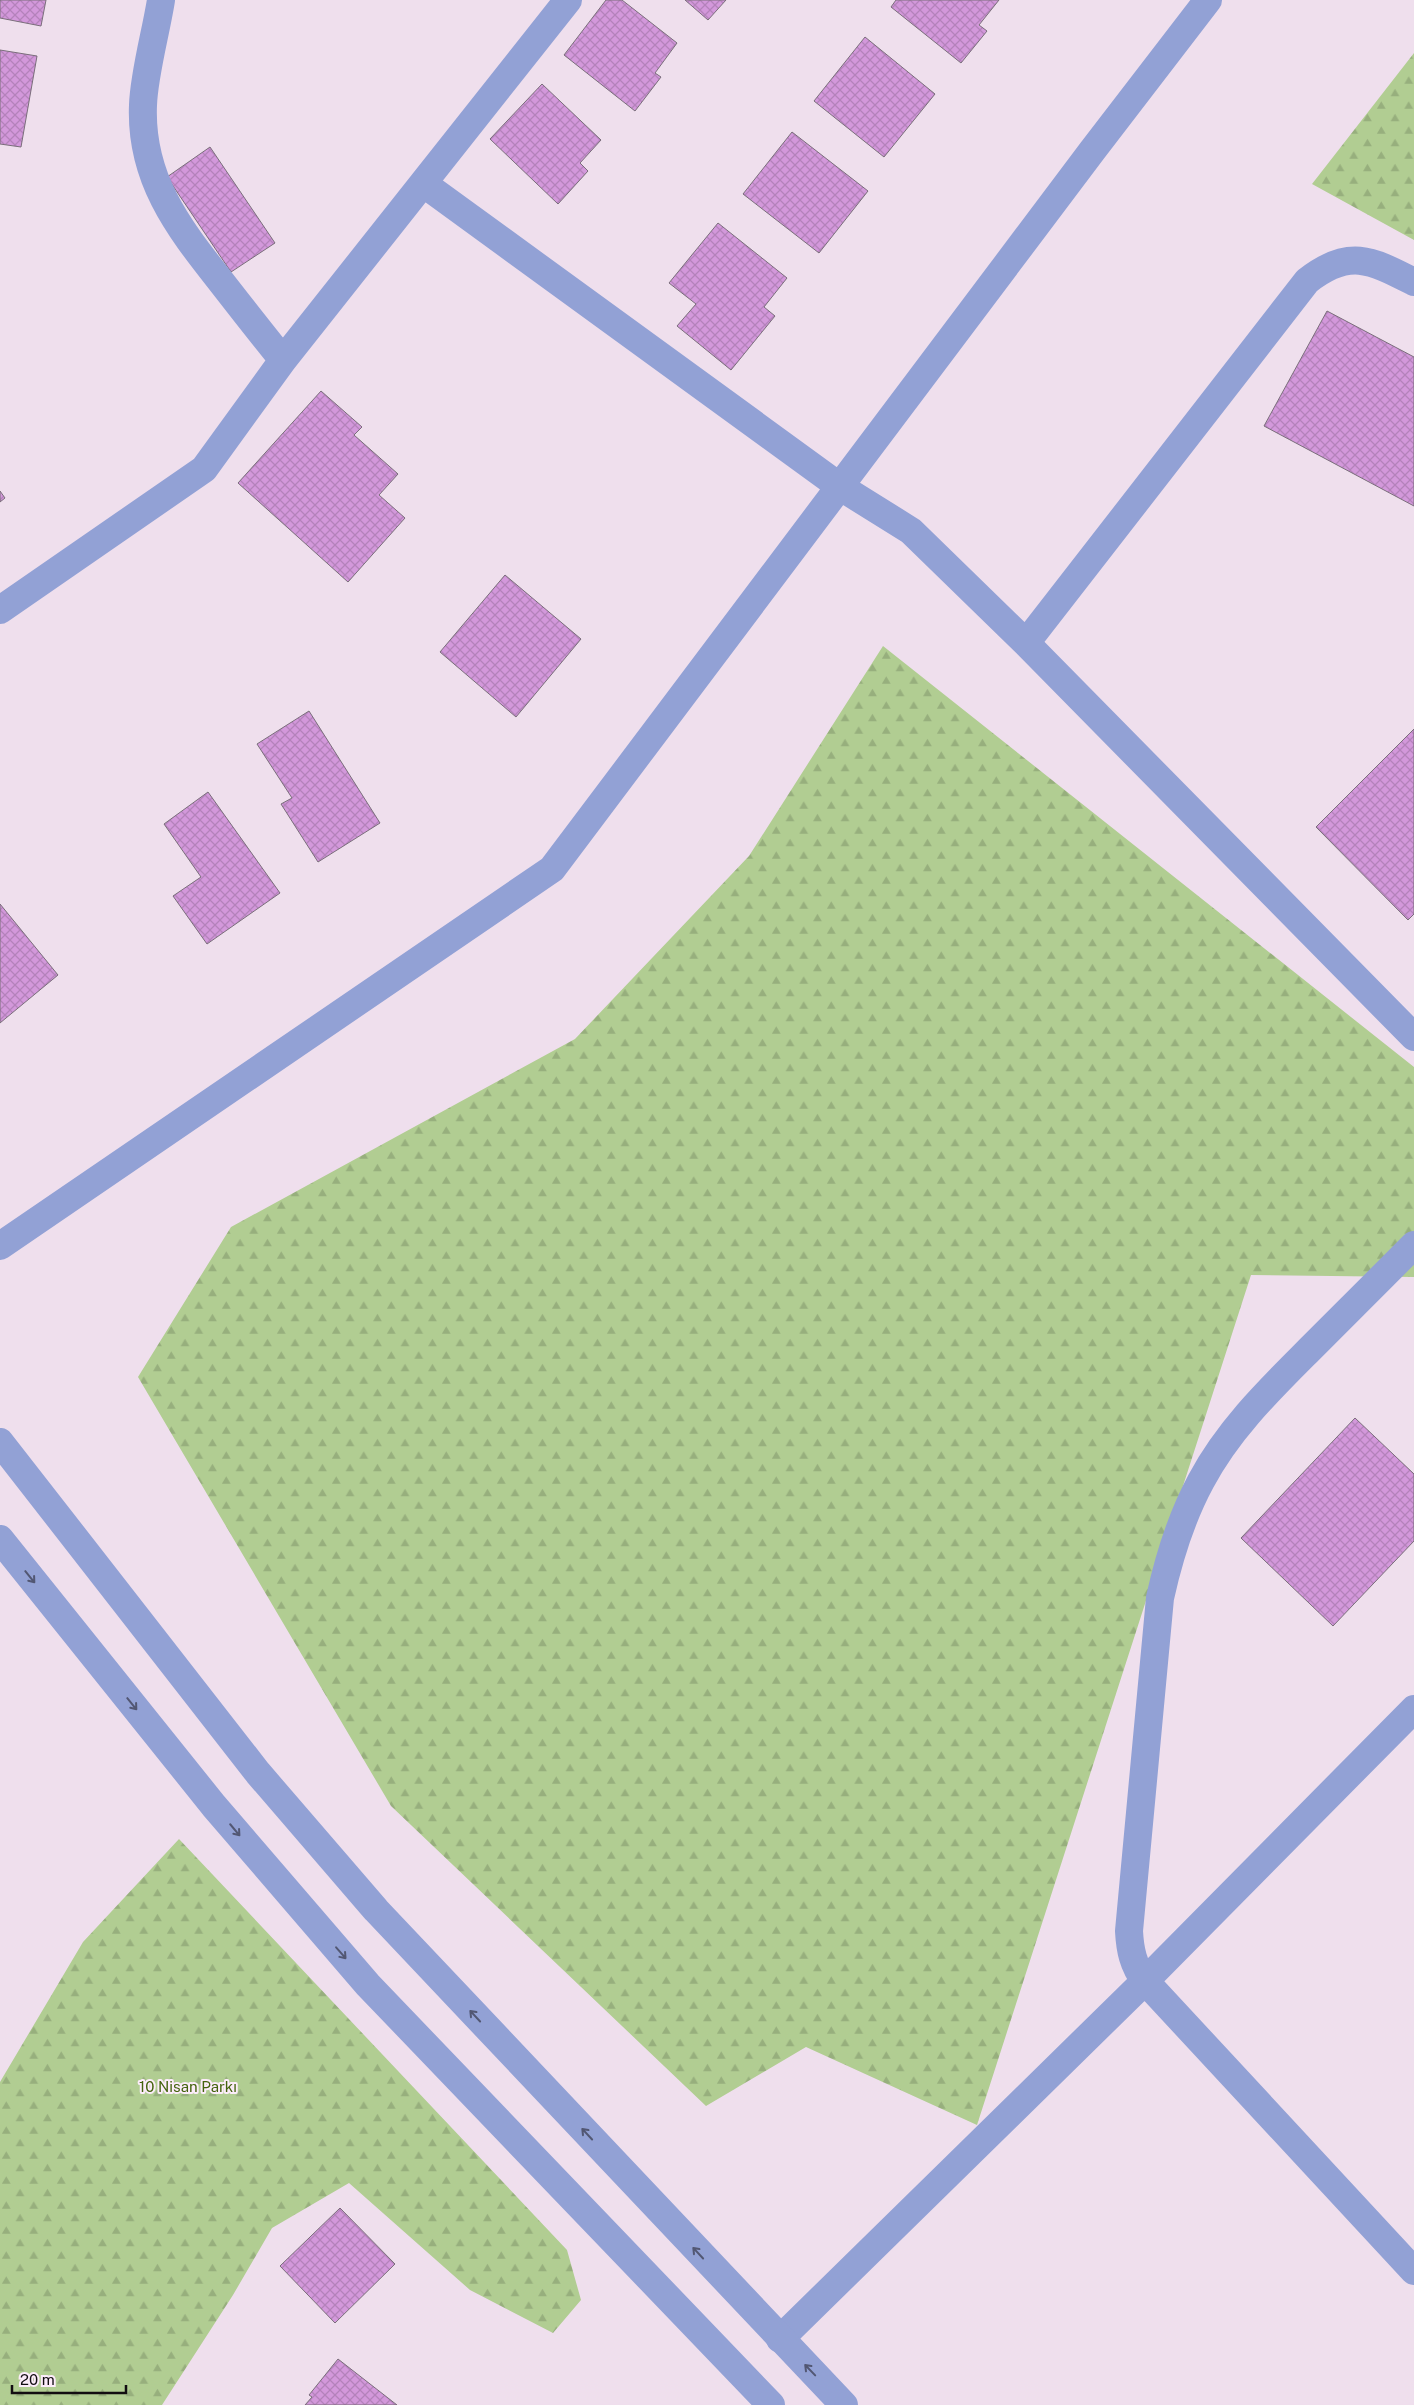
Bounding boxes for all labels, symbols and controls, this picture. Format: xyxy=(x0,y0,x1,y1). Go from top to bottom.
one-way arrow xyxy=(25,1570,36,1583)
one-way arrow xyxy=(127,1697,138,1710)
one-way arrow xyxy=(229,1823,240,1836)
one-way arrow xyxy=(335,1947,346,1960)
one-way arrow xyxy=(469,2010,481,2022)
park label: 10 Nisan Parkı xyxy=(139,2078,237,2095)
one-way arrow xyxy=(581,2128,593,2141)
one-way arrow xyxy=(692,2246,704,2259)
scale bar xyxy=(12,2362,126,2394)
one-way arrow xyxy=(804,2364,816,2376)
text: 20 m xyxy=(20,2371,55,2388)

